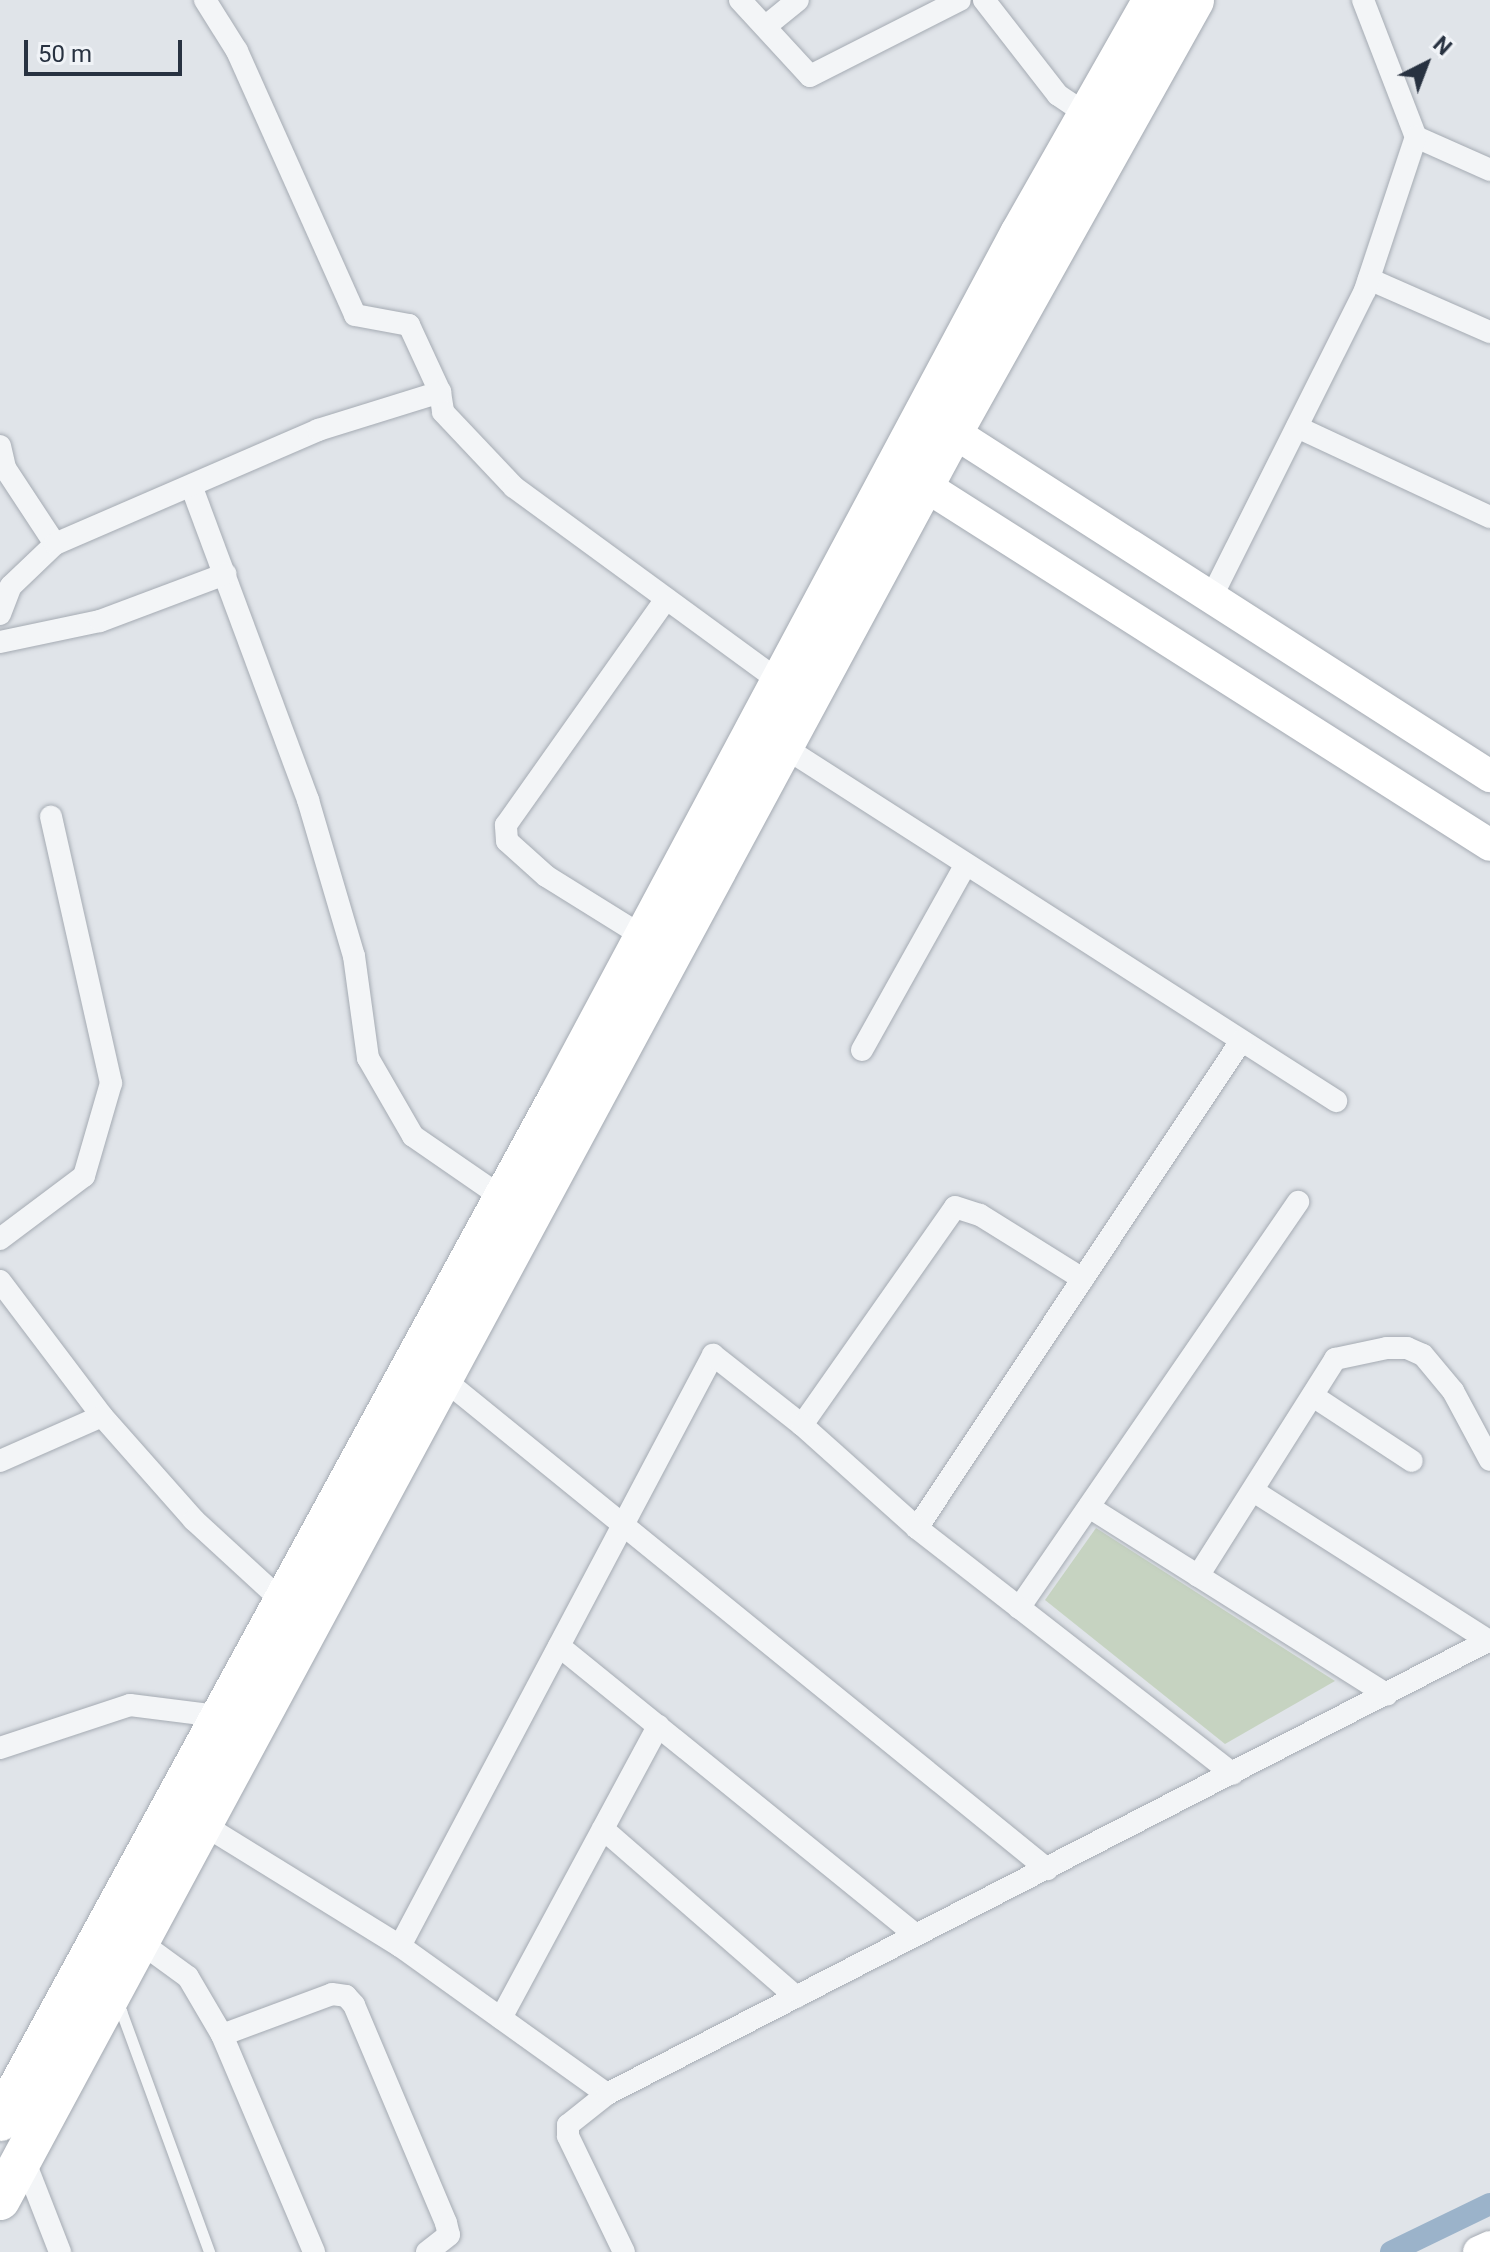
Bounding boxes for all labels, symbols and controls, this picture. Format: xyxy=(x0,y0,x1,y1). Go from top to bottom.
scale bar xyxy=(28,24,186,74)
north arrow xyxy=(1386,24,1466,104)
text: N xyxy=(1428,31,1457,60)
text: 50 m xyxy=(38,40,92,68)

